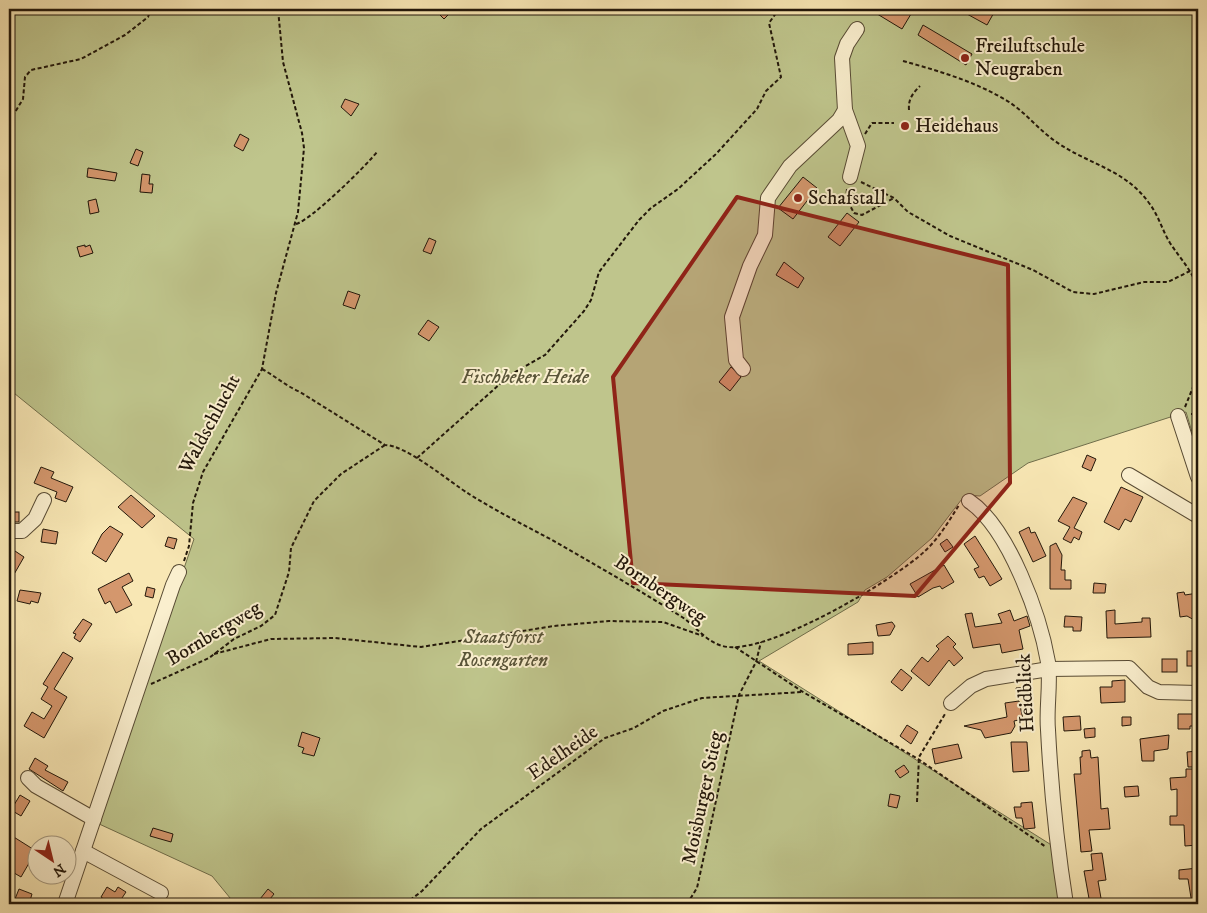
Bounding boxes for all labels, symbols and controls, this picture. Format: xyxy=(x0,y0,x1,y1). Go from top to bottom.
place label: Freiluftschule Neugraben xyxy=(975,34,1085,82)
marker: Freiluftschule Neugraben xyxy=(959,52,971,64)
place label: Heidehaus xyxy=(915,114,999,139)
marker: Heidehaus xyxy=(899,120,911,132)
place label: Schafstall xyxy=(808,186,886,211)
marker: Schafstall xyxy=(792,192,804,204)
park label: Fischbeker Heide xyxy=(461,365,590,390)
street label: Waldschlucht xyxy=(173,370,246,479)
street label: Bornbergweg xyxy=(609,550,711,630)
street label: Bornbergweg xyxy=(162,596,266,672)
park label: Staatsforst Rosengarten xyxy=(457,625,548,673)
street label: Heidblick xyxy=(1011,653,1041,733)
street label: Edelheide xyxy=(523,720,603,786)
street label: Moisburger Stieg xyxy=(677,729,729,867)
north arrow xyxy=(28,836,78,886)
text: N xyxy=(49,859,69,881)

